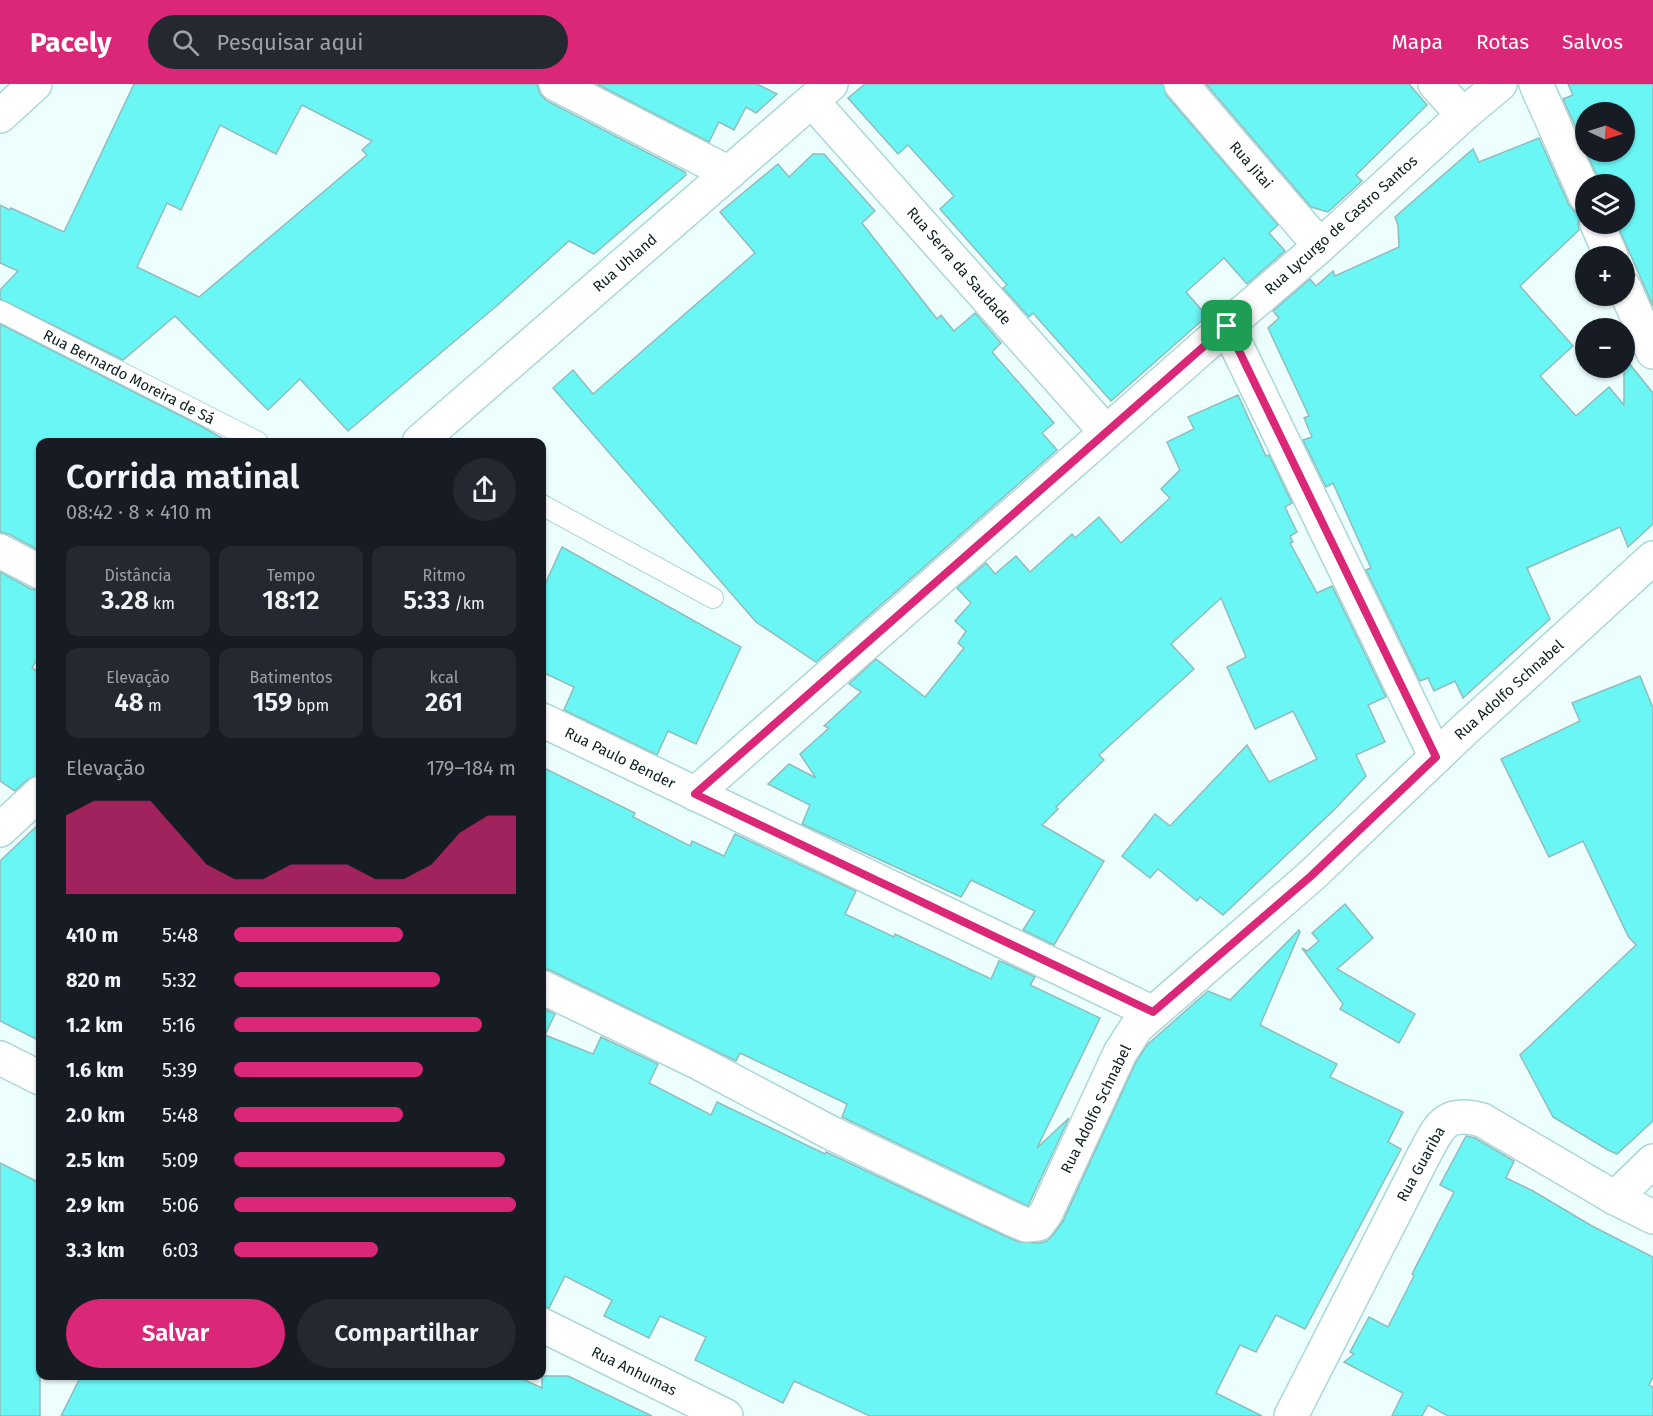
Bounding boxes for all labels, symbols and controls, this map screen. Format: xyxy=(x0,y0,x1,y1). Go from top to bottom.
search box xyxy=(148,15,568,69)
text: Pacely xyxy=(30,26,112,59)
icon: search xyxy=(169,26,202,59)
text: Pesquisar aqui xyxy=(217,29,364,56)
text: Mapa xyxy=(1392,29,1443,55)
text: Rotas xyxy=(1476,29,1529,55)
text: Salvos xyxy=(1562,29,1623,55)
north arrow xyxy=(1575,102,1635,162)
map controls xyxy=(1575,102,1635,378)
street label: Rua Jitai xyxy=(1226,138,1276,192)
street label: Rua Lycurgo de Castro Santos xyxy=(1261,152,1421,298)
button: layers xyxy=(1575,174,1635,234)
street label: Rua Serra da Saudade xyxy=(903,204,1015,328)
street label: Rua Uhland xyxy=(589,230,661,296)
button: + xyxy=(1575,246,1635,306)
pin xyxy=(1201,300,1252,351)
icon: arrive xyxy=(1210,309,1243,342)
button: − xyxy=(1575,318,1635,378)
street label: Rua Bernardo Moreira de Sá xyxy=(40,326,218,428)
text: Corrida matinal xyxy=(66,457,299,497)
button: share xyxy=(453,458,516,521)
text: 08:42 · 8 × 410 m xyxy=(66,500,212,524)
text: Distância xyxy=(105,566,171,585)
text: Tempo xyxy=(267,566,315,585)
text: Ritmo xyxy=(422,566,466,585)
text: 3.28 xyxy=(101,585,149,616)
text: 18:12 xyxy=(262,585,320,616)
text: 5:33 xyxy=(403,585,450,616)
text: km xyxy=(149,594,175,613)
text: /km xyxy=(450,594,485,613)
street label: Rua Adolfo Schnabel xyxy=(1451,636,1568,744)
text: Elevação xyxy=(106,668,170,687)
text: Batimentos xyxy=(250,668,332,687)
text: kcal xyxy=(430,668,458,687)
text: 48 xyxy=(114,687,144,718)
text: 159 xyxy=(253,687,292,718)
text: 261 xyxy=(425,687,463,718)
text: m xyxy=(144,696,162,715)
text: bpm xyxy=(292,696,329,715)
street label: Rua Paulo Bender xyxy=(562,723,678,793)
text: Elevação xyxy=(66,756,145,780)
text: 179–184 m xyxy=(427,756,516,780)
text: 410 m xyxy=(66,923,118,947)
text: 5:48 xyxy=(162,923,198,947)
text: 820 m xyxy=(66,968,121,992)
text: 5:32 xyxy=(162,968,197,992)
text: 1.2 km xyxy=(66,1013,123,1037)
text: 5:16 xyxy=(162,1013,195,1037)
street label: Rua Adolfo Schnabel xyxy=(1057,1041,1135,1176)
text: 1.6 km xyxy=(66,1058,124,1082)
text: 5:39 xyxy=(162,1058,197,1082)
text: 2.0 km xyxy=(66,1103,125,1127)
text: 5:48 xyxy=(162,1103,198,1127)
street label: Rua Guariba xyxy=(1393,1123,1449,1205)
text: 2.5 km xyxy=(66,1148,125,1172)
text: 5:09 xyxy=(162,1148,198,1172)
text: 2.9 km xyxy=(66,1193,125,1217)
text: 5:06 xyxy=(162,1193,199,1217)
text: 3.3 km xyxy=(66,1238,125,1262)
text: 6:03 xyxy=(162,1238,198,1262)
button: Salvar xyxy=(66,1299,285,1368)
button: Compartilhar xyxy=(297,1299,516,1368)
street label: Rua Anhumas xyxy=(588,1343,680,1399)

